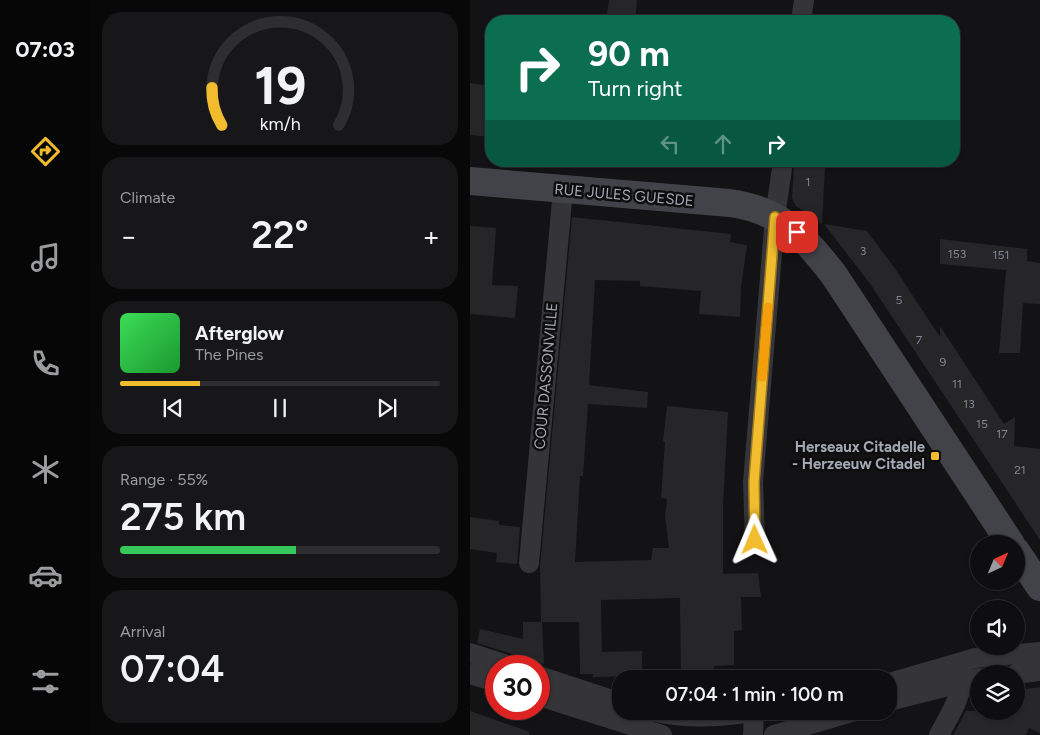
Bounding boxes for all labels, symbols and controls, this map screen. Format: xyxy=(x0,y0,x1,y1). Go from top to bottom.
text: 90 m xyxy=(588,33,670,75)
icon: right xyxy=(505,35,570,100)
text: 07:03 xyxy=(15,36,75,63)
text: 19 xyxy=(254,55,306,117)
text: Turn right xyxy=(588,75,683,102)
text: km/h xyxy=(260,113,300,134)
icon: left xyxy=(656,130,684,158)
icon: ahead xyxy=(709,130,737,158)
icon: right xyxy=(762,130,790,158)
icon: directions xyxy=(28,134,63,169)
house number: 1 xyxy=(806,175,810,189)
street label: RUE JULES GUESDE xyxy=(554,180,694,210)
text: Climate xyxy=(120,188,175,207)
pin xyxy=(776,211,818,253)
text: 22° xyxy=(251,212,309,258)
icon: arrive xyxy=(783,218,811,246)
text: − xyxy=(120,219,137,253)
text: + xyxy=(423,219,440,253)
icon: music xyxy=(28,240,63,275)
house number: 3 xyxy=(860,244,866,258)
house number: 153 xyxy=(948,247,966,261)
house number: 151 xyxy=(993,248,1009,262)
house number: 5 xyxy=(896,293,903,307)
street label: COUR DASSONVILLE xyxy=(531,302,561,450)
text: Afterglow xyxy=(195,322,284,345)
house number: 7 xyxy=(916,333,923,347)
text: The Pines xyxy=(195,345,264,364)
icon: phone xyxy=(28,346,63,381)
house number: 9 xyxy=(940,355,947,369)
house number: 11 xyxy=(952,377,962,391)
icon: previous xyxy=(159,394,187,422)
icon: pause xyxy=(266,394,294,422)
icon: next xyxy=(373,394,401,422)
house number: 13 xyxy=(963,397,975,411)
house number: 15 xyxy=(976,417,988,431)
house number: 17 xyxy=(996,427,1008,441)
place label: Herseaux Citadelle - Herzeeuw Citadel xyxy=(792,438,926,473)
marker: Herseaux Citadelle - Herzeeuw Citadel xyxy=(929,450,941,462)
icon: climate xyxy=(28,452,63,487)
house number: 21 xyxy=(1014,463,1026,477)
text: Range · 55% xyxy=(120,470,208,489)
text: 275 km xyxy=(120,494,246,540)
position arrow xyxy=(728,513,780,565)
north arrow xyxy=(970,535,1025,590)
map controls xyxy=(970,535,1025,720)
icon: car xyxy=(28,558,63,593)
button: sound xyxy=(970,600,1025,655)
text: Arrival xyxy=(120,622,165,641)
text: 07:04 xyxy=(120,646,224,692)
speed limit sign: 30 xyxy=(485,655,550,720)
icon: filters xyxy=(28,664,63,699)
button: layers xyxy=(970,665,1025,720)
text: 07:04 · 1 min · 100 m xyxy=(665,683,844,706)

